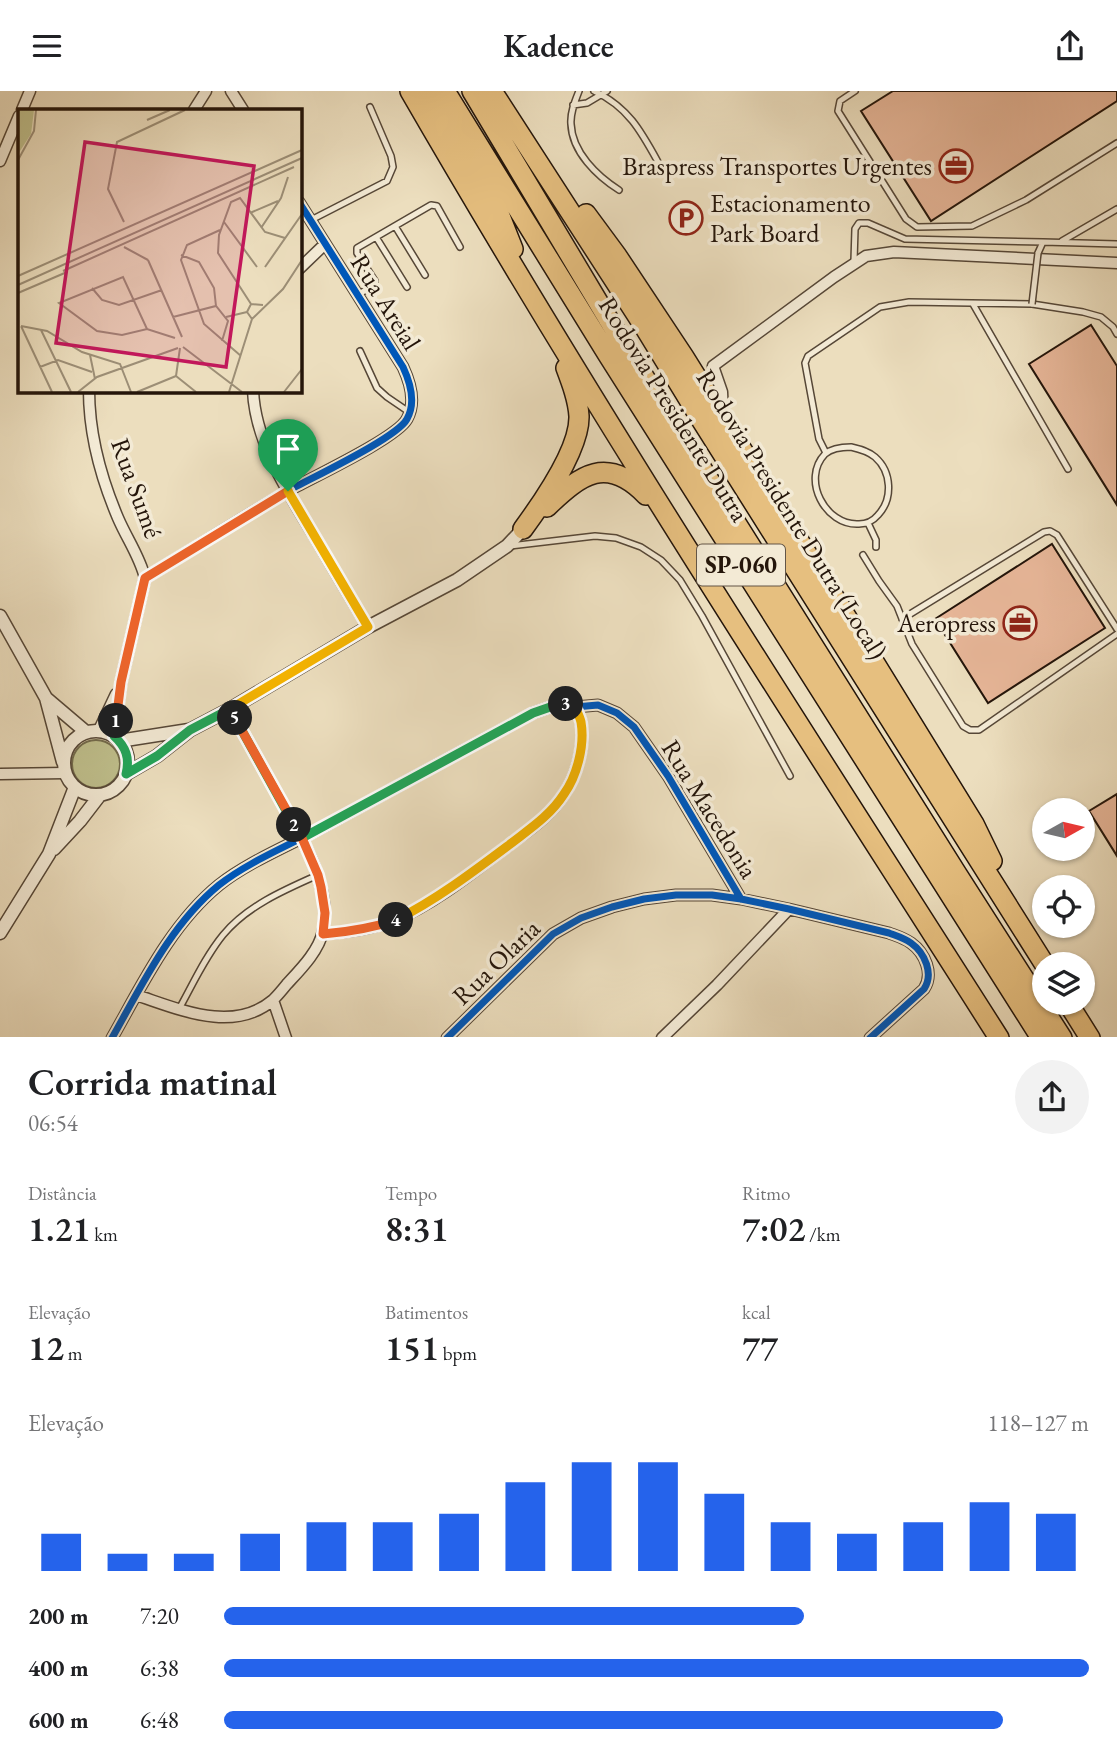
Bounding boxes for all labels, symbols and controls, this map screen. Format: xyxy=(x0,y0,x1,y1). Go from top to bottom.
text: Kadence xyxy=(503,25,614,67)
icon: menu xyxy=(28,27,66,65)
icon: share xyxy=(1051,27,1089,65)
inset map xyxy=(18,109,301,392)
office icon: Braspress Transportes Urgentes xyxy=(937,147,975,185)
place label: Braspress Transportes Urgentes xyxy=(622,149,932,183)
place label: Estacionamento Park Board xyxy=(710,186,871,250)
parking icon: Estacionamento Park Board xyxy=(667,199,705,237)
street label: Rua Areial xyxy=(343,247,429,357)
street label: Rodovia Presidente Dutra xyxy=(591,290,757,529)
street label: Rodovia Presidente Dutra (Local) xyxy=(689,363,895,665)
pin xyxy=(258,419,318,491)
icon: arrive xyxy=(269,430,307,468)
street label: Rua Sumé xyxy=(103,433,171,543)
road number: SP-060 xyxy=(697,544,785,585)
office icon: Aeropress xyxy=(1001,604,1039,642)
place label: Aeropress xyxy=(896,606,996,640)
pin: 3 xyxy=(548,687,584,721)
text: 3 xyxy=(560,691,571,716)
pin: 5 xyxy=(218,701,252,735)
pin: 1 xyxy=(99,703,134,739)
text: 5 xyxy=(229,705,240,730)
text: 1 xyxy=(110,708,121,733)
street label: Rua Macedonia xyxy=(654,733,766,885)
north arrow xyxy=(1032,798,1096,861)
map controls xyxy=(1032,798,1095,1015)
pin: 2 xyxy=(276,807,312,843)
text: 2 xyxy=(288,812,299,837)
button: locate xyxy=(1032,875,1095,938)
pin: 4 xyxy=(378,903,414,937)
text: 4 xyxy=(390,907,401,932)
street label: Rua Olaria xyxy=(445,911,548,1012)
button: layers xyxy=(1032,952,1095,1015)
text: Corrida matinal xyxy=(28,1057,277,1106)
button: share xyxy=(1015,1060,1089,1134)
text: 06:54 xyxy=(28,1108,78,1138)
text: Distância xyxy=(28,1181,97,1206)
text: Tempo xyxy=(385,1181,437,1206)
text: Ritmo xyxy=(742,1181,790,1206)
text: 1.21 xyxy=(28,1206,90,1251)
text: 8:31 xyxy=(385,1206,448,1251)
text: 7:02 xyxy=(742,1206,805,1251)
text: km xyxy=(90,1222,118,1247)
text: /km xyxy=(805,1222,840,1247)
text: Elevação xyxy=(28,1300,91,1325)
text: Batimentos xyxy=(385,1300,468,1325)
text: kcal xyxy=(742,1300,771,1325)
text: 12 xyxy=(28,1325,64,1370)
text: 151 xyxy=(385,1325,439,1370)
text: 77 xyxy=(742,1325,778,1370)
text: m xyxy=(64,1341,83,1366)
text: bpm xyxy=(439,1341,477,1366)
text: Elevação xyxy=(28,1408,104,1438)
text: 118–127 m xyxy=(988,1408,1089,1438)
text: 200 m xyxy=(28,1601,89,1631)
text: 7:20 xyxy=(140,1601,179,1631)
text: 400 m xyxy=(28,1653,89,1683)
text: 6:38 xyxy=(140,1653,179,1683)
text: 600 m xyxy=(28,1705,89,1735)
text: 6:48 xyxy=(140,1705,179,1735)

